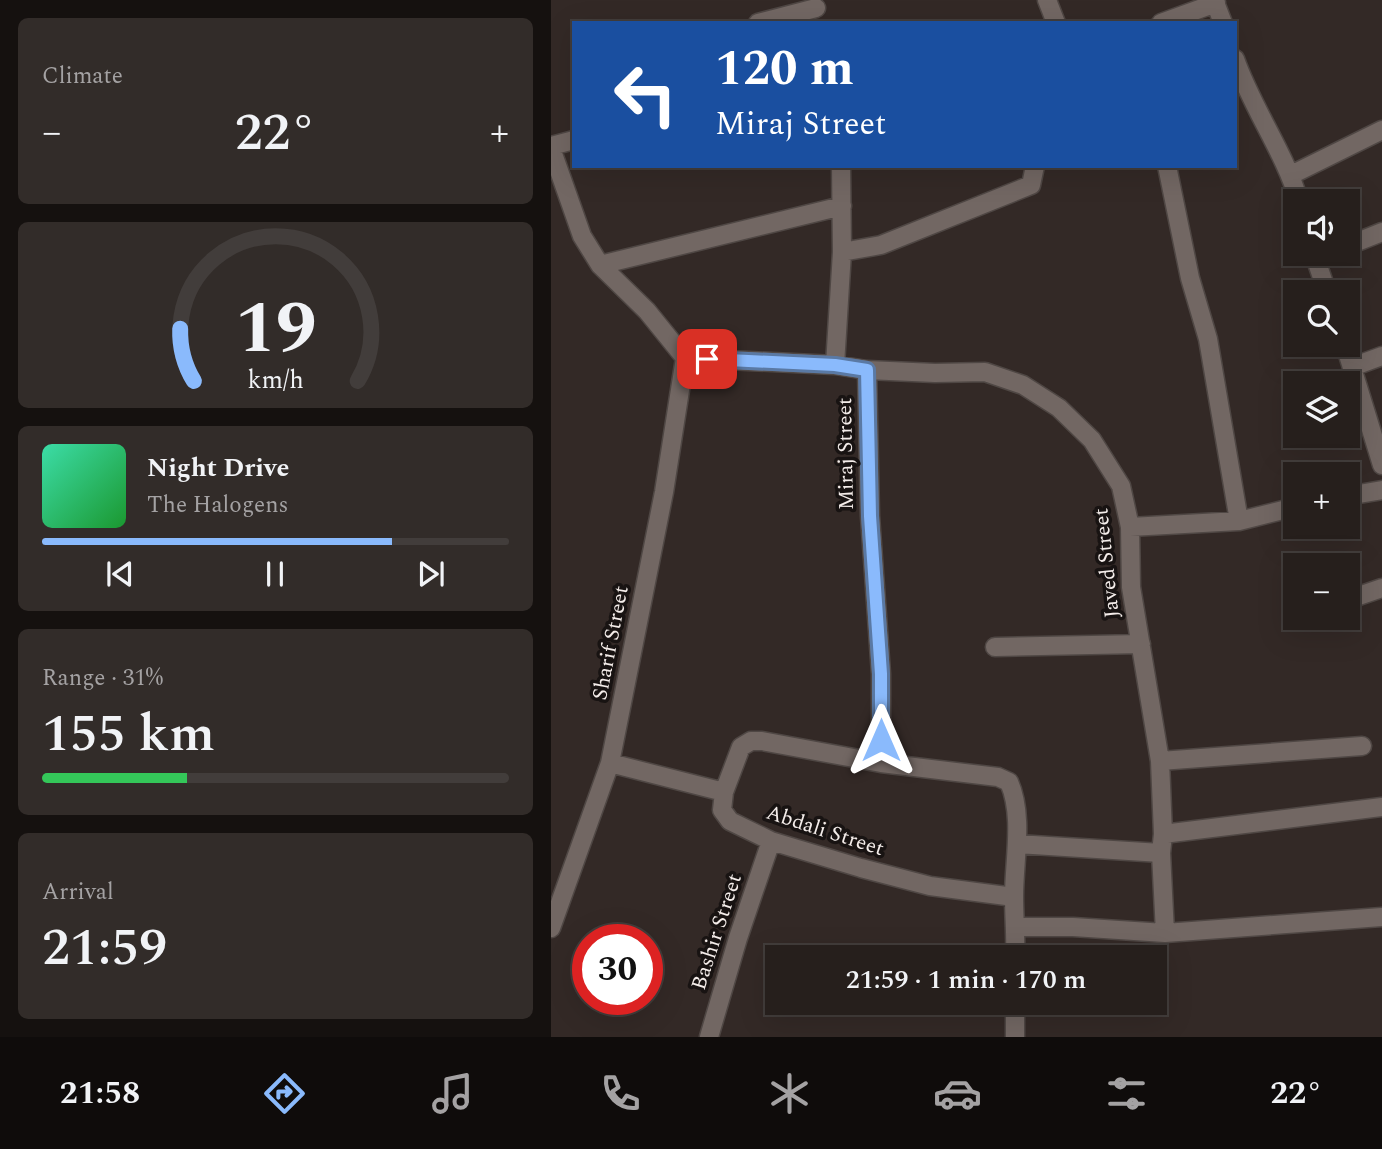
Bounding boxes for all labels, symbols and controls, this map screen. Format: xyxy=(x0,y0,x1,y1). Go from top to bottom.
text: 120 m xyxy=(715,32,854,107)
icon: left xyxy=(600,49,691,140)
text: Climate xyxy=(42,59,123,94)
text: 22° xyxy=(235,94,316,173)
text: Miraj Street xyxy=(715,100,886,149)
text: − xyxy=(42,104,61,162)
text: + xyxy=(490,104,509,162)
map controls xyxy=(1283,189,1360,630)
button: sound xyxy=(1283,189,1360,266)
text: 19 xyxy=(235,274,316,385)
button: search xyxy=(1283,280,1360,357)
pin xyxy=(677,329,737,389)
icon: arrive xyxy=(688,340,726,378)
text: km/h xyxy=(247,361,304,399)
button: layers xyxy=(1283,371,1360,448)
street label: Miraj Street xyxy=(829,397,863,511)
text: Night Drive xyxy=(147,448,289,488)
button: + xyxy=(1283,462,1360,539)
text: The Halogens xyxy=(147,488,289,523)
street label: Javed Street xyxy=(1085,507,1129,619)
button: − xyxy=(1283,553,1360,630)
icon: previous xyxy=(101,555,139,593)
icon: pause xyxy=(256,555,294,593)
icon: next xyxy=(412,555,450,593)
street label: Sharif Street xyxy=(584,583,638,703)
text: Range · 31% xyxy=(42,661,163,696)
text: 155 km xyxy=(42,695,215,774)
position arrow xyxy=(844,703,918,777)
street label: Abdali Street xyxy=(762,797,888,865)
street label: Bashir Street xyxy=(683,870,751,994)
text: Arrival xyxy=(42,875,114,910)
text: 21:59 xyxy=(42,909,167,988)
speed limit sign: 30 xyxy=(572,924,663,1015)
text: 21:59 · 1 min · 170 m xyxy=(846,960,1086,1000)
text: 21:58 xyxy=(60,1069,140,1118)
icon: directions xyxy=(260,1069,309,1118)
icon: music xyxy=(428,1069,477,1118)
icon: phone xyxy=(596,1069,645,1118)
icon: climate xyxy=(765,1069,814,1118)
icon: car xyxy=(933,1069,982,1118)
icon: filters xyxy=(1102,1069,1151,1118)
text: 22° xyxy=(1270,1069,1322,1118)

